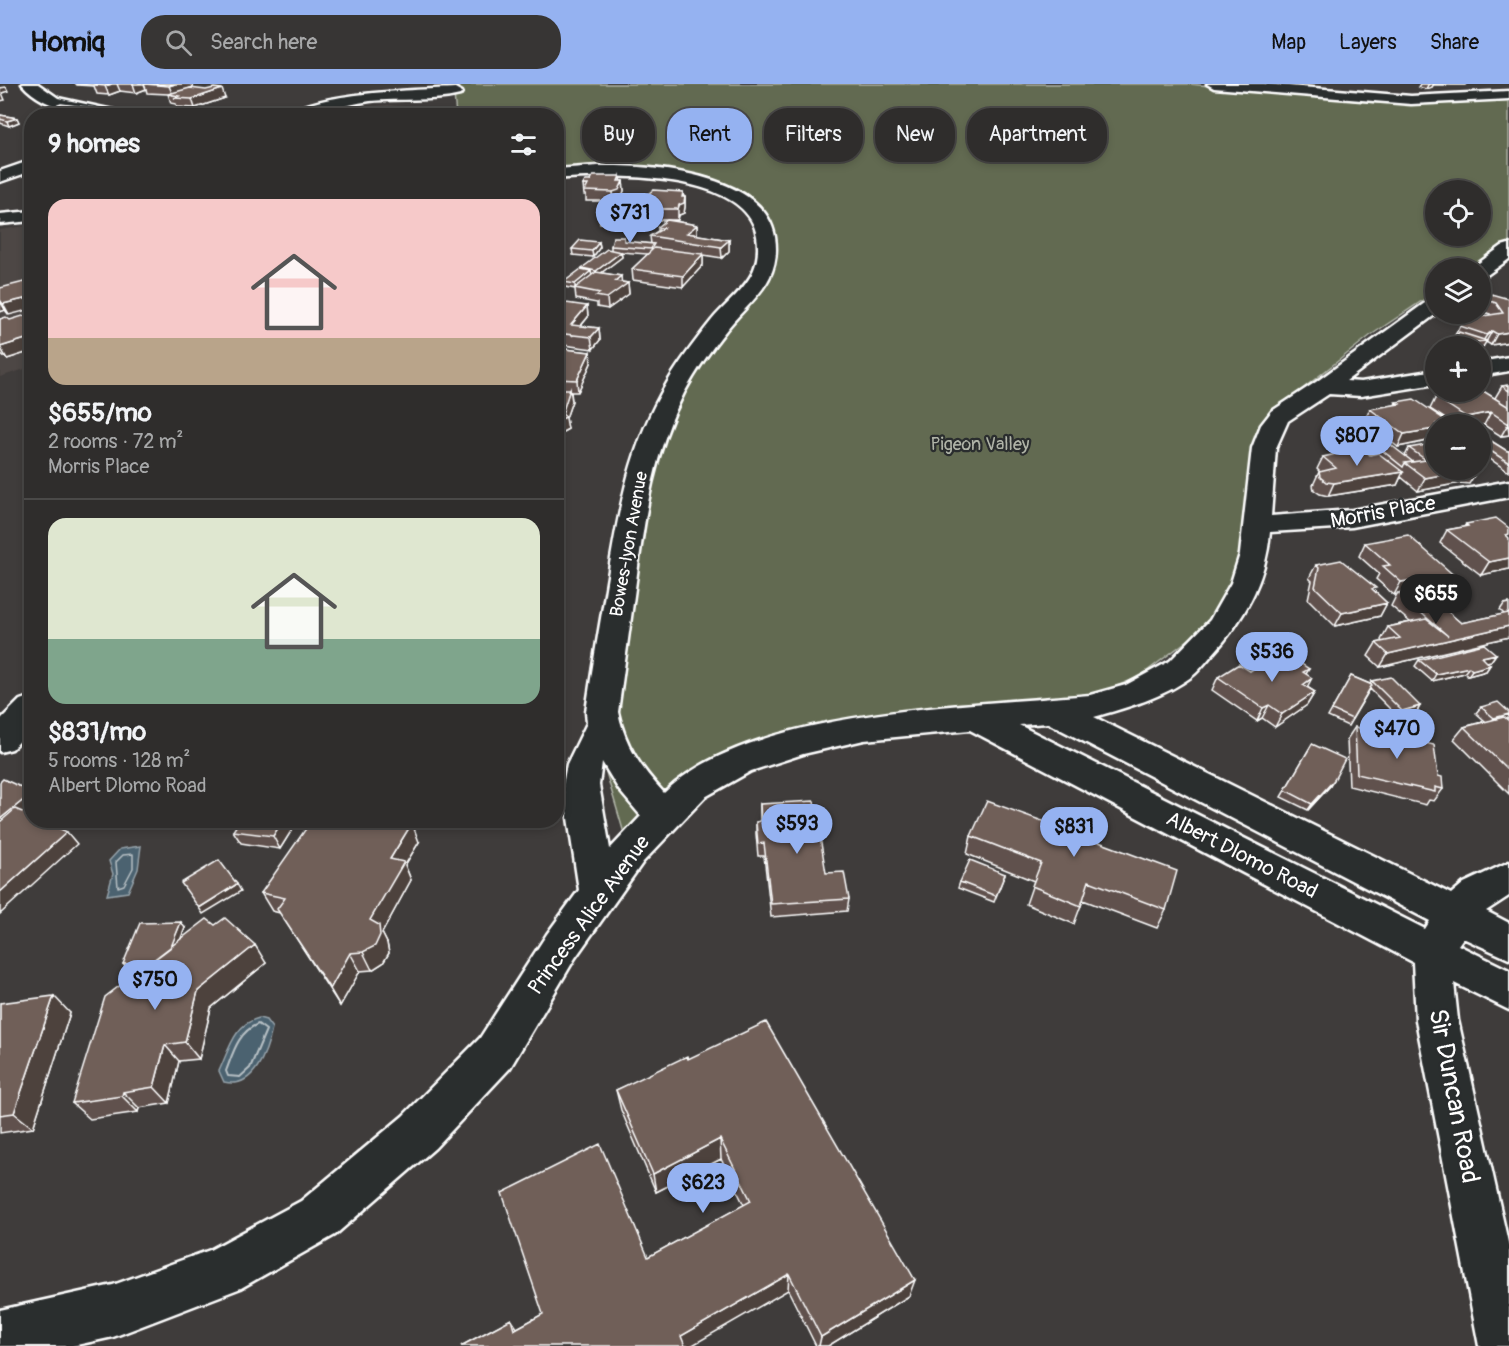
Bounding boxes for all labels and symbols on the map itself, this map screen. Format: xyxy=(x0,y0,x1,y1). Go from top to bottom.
pin: $731 xyxy=(594,193,666,244)
pin: $807 xyxy=(1321,416,1393,467)
park label: Pigeon Valley xyxy=(931,433,1030,456)
street label: Bowes-lyon Avenue xyxy=(605,469,653,619)
street label: Morris Place xyxy=(1328,489,1438,535)
pin: $655 xyxy=(1400,574,1472,625)
pin: $536 xyxy=(1236,632,1308,683)
pin: $470 xyxy=(1361,709,1433,760)
pin: $593 xyxy=(761,804,833,855)
street label: Albert Dlomo Road xyxy=(1162,805,1322,905)
pin: $831 xyxy=(1038,807,1110,858)
street label: Princess Alice Avenue xyxy=(522,829,656,1000)
pin: $750 xyxy=(119,960,191,1011)
street label: Sir Duncan Road xyxy=(1421,1006,1487,1186)
pin: $623 xyxy=(667,1163,739,1214)

